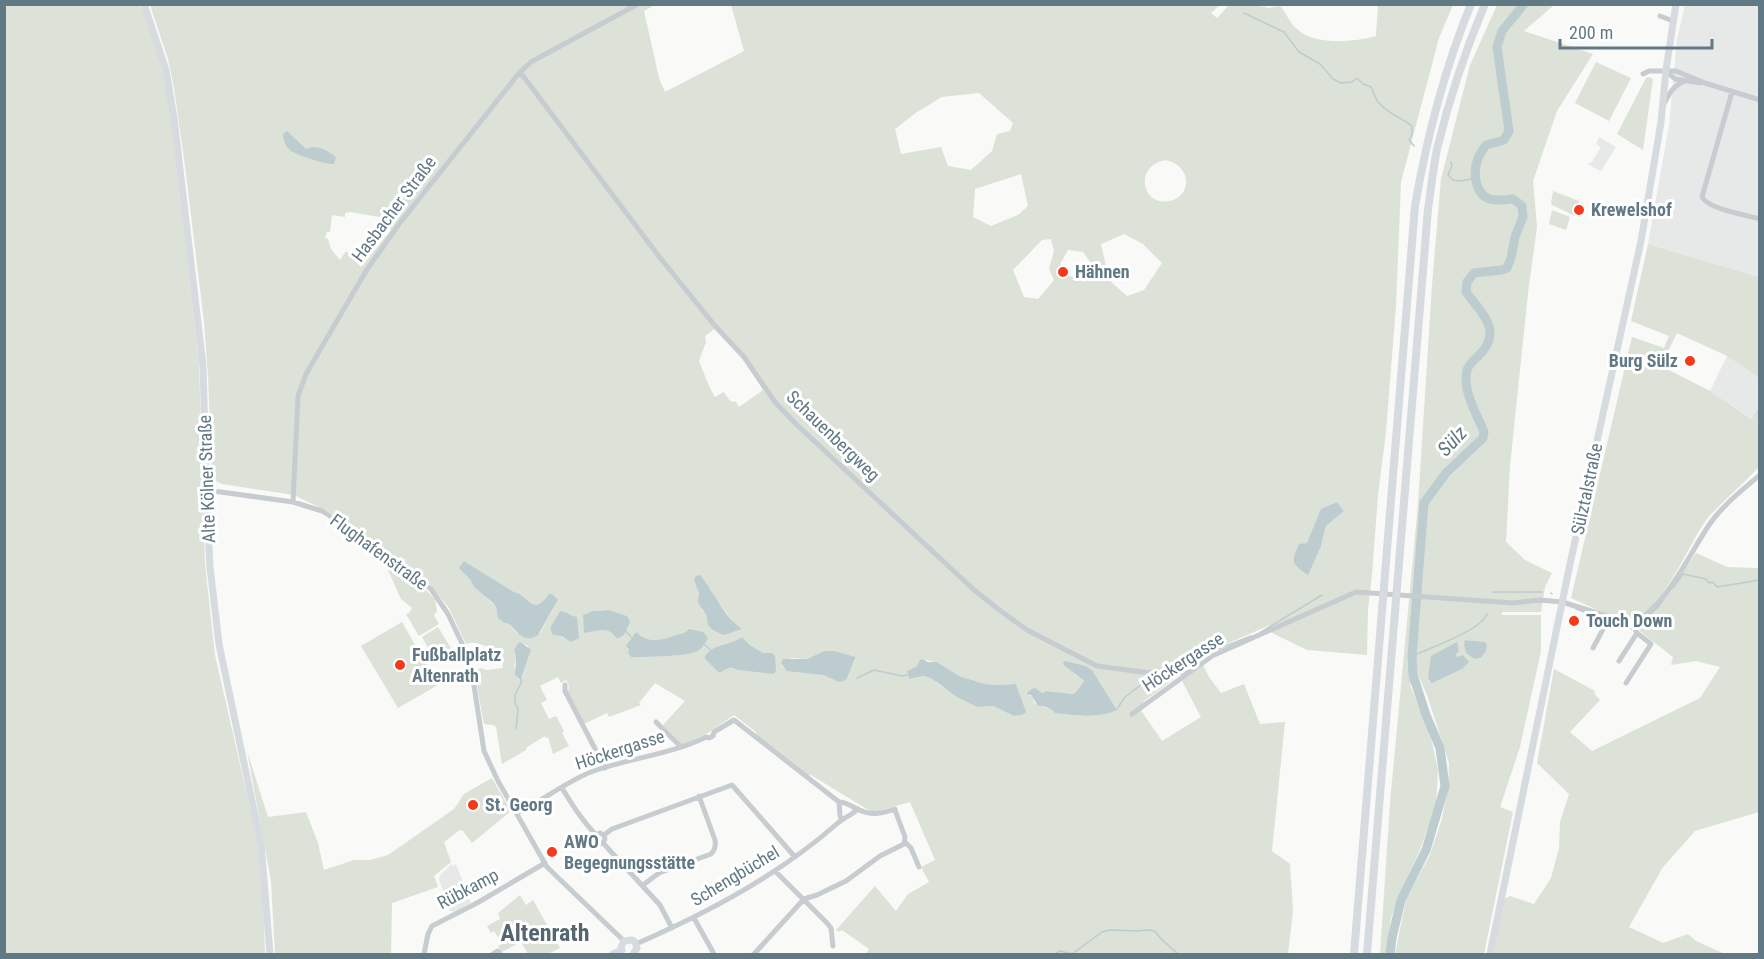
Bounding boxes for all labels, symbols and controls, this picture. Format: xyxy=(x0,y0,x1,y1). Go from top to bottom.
scale bar xyxy=(1560,12,1712,50)
text: 200 m xyxy=(1569,22,1613,43)
street label: Hasbacher Straße xyxy=(347,152,440,266)
place label: Krewelshof xyxy=(1591,199,1672,220)
marker: Krewelshof xyxy=(1572,203,1586,217)
place label: Hähnen xyxy=(1075,261,1130,282)
marker: Hähnen xyxy=(1056,265,1070,279)
place label: Burg Sülz xyxy=(1609,350,1678,371)
marker: Burg Sülz xyxy=(1683,354,1697,368)
street label: Schauenbergweg xyxy=(782,386,884,485)
street label: Alte Kölner Straße xyxy=(194,415,219,543)
water label: Sülz xyxy=(1432,421,1472,461)
street label: Sülztalstraße xyxy=(1567,441,1606,537)
street label: Flughafenstraße xyxy=(326,509,432,594)
place label: Touch Down xyxy=(1586,610,1672,631)
marker: Touch Down xyxy=(1567,614,1581,628)
street label: Höckergasse xyxy=(1138,628,1227,696)
place label: Fußballplatz Altenrath xyxy=(412,644,501,686)
marker: Fußballplatz Altenrath xyxy=(393,658,407,672)
street label: Höckergasse xyxy=(573,725,667,774)
place label: St. Georg xyxy=(485,794,553,815)
marker: St. Georg xyxy=(466,798,480,812)
place label: AWO Begegnungsstätte xyxy=(564,831,695,873)
street label: Schengbüchel xyxy=(687,841,783,910)
marker: AWO Begegnungsstätte xyxy=(545,845,559,859)
street label: Rübkamp xyxy=(434,864,502,913)
district label: Altenrath xyxy=(500,919,590,947)

